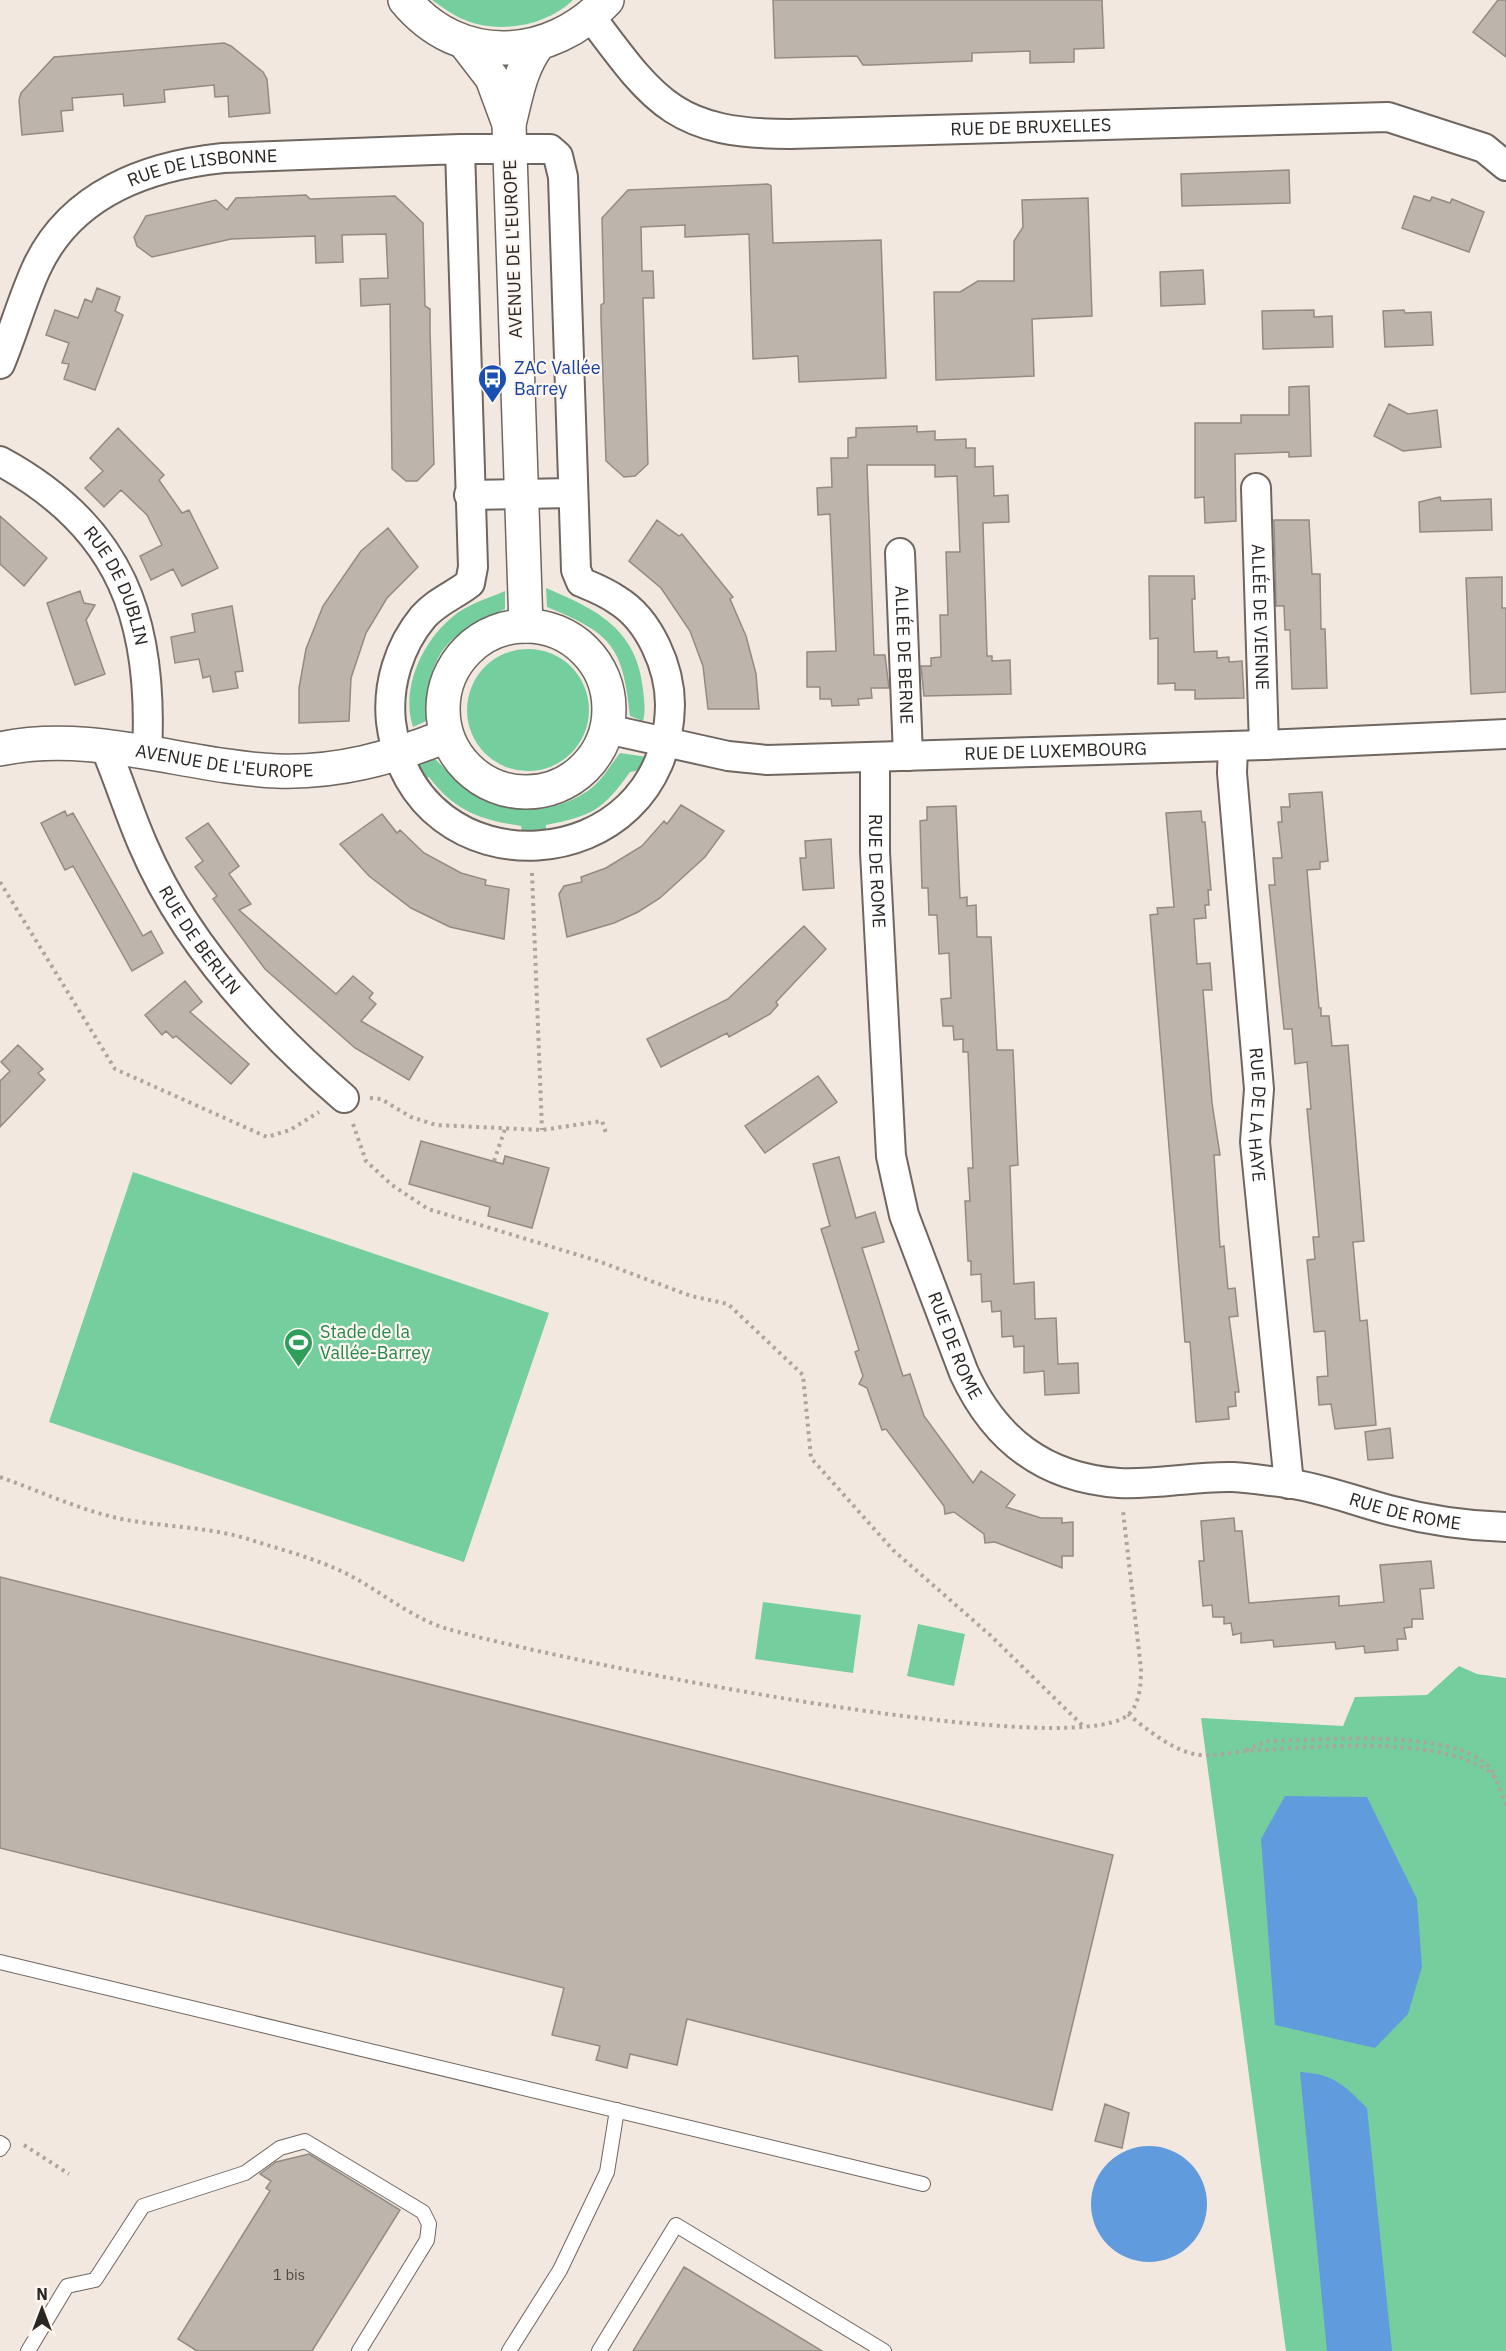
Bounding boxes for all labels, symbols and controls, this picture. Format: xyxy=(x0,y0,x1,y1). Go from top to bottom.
street label: RUE DE BRUXELLES xyxy=(950,113,1112,140)
street label: RUE DE LISBONNE xyxy=(124,144,278,192)
street label: AVENUE DE L'EUROPE xyxy=(498,159,527,339)
place label: ZAC Vallée Barrey xyxy=(514,356,601,400)
bus stop icon: ZAC Vallée Barrey xyxy=(477,362,509,404)
street label: RUE DE DUBLIN xyxy=(79,521,153,647)
street label: ALLÉE DE VIENNE xyxy=(1247,543,1274,690)
street label: ALLÉE DE BERNE xyxy=(890,585,919,725)
street label: RUE DE LUXEMBOURG xyxy=(964,737,1147,765)
street label: AVENUE DE L'EUROPE xyxy=(134,739,314,782)
street label: RUE DE ROME xyxy=(864,814,891,929)
street label: RUE DE BERLIN xyxy=(154,881,246,999)
street label: RUE DE LA HAYE xyxy=(1244,1047,1271,1183)
street label: RUE DE ROME xyxy=(923,1288,988,1404)
place label: Stade de la Vallée-Barrey xyxy=(320,1320,430,1364)
sports icon: Stade de la Vallée-Barrey xyxy=(283,1326,315,1368)
street label: RUE DE ROME xyxy=(1346,1487,1463,1535)
house number: 1 bis xyxy=(273,2265,305,2284)
north arrow xyxy=(12,2279,72,2339)
text: N xyxy=(36,2284,48,2304)

